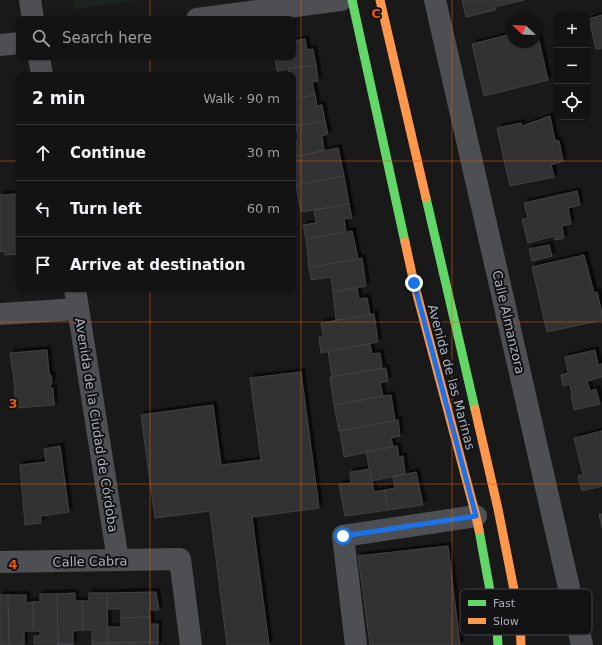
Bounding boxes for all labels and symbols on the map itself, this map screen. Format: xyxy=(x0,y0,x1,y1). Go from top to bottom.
text: C xyxy=(371,6,381,21)
north arrow xyxy=(506,12,542,48)
street label: Calle Almanzora xyxy=(489,269,528,375)
route end xyxy=(405,274,423,292)
street label: Avenida de las Marinas xyxy=(425,303,478,452)
street label: Avenida de la Ciudad de Córdoba xyxy=(72,317,121,533)
text: 3 xyxy=(8,396,18,411)
route start xyxy=(334,527,352,545)
street label: Calle Cabra xyxy=(52,553,128,570)
text: 4 xyxy=(8,557,18,572)
legend xyxy=(460,589,592,635)
text: Fast xyxy=(493,597,516,610)
text: Slow xyxy=(493,615,519,628)

